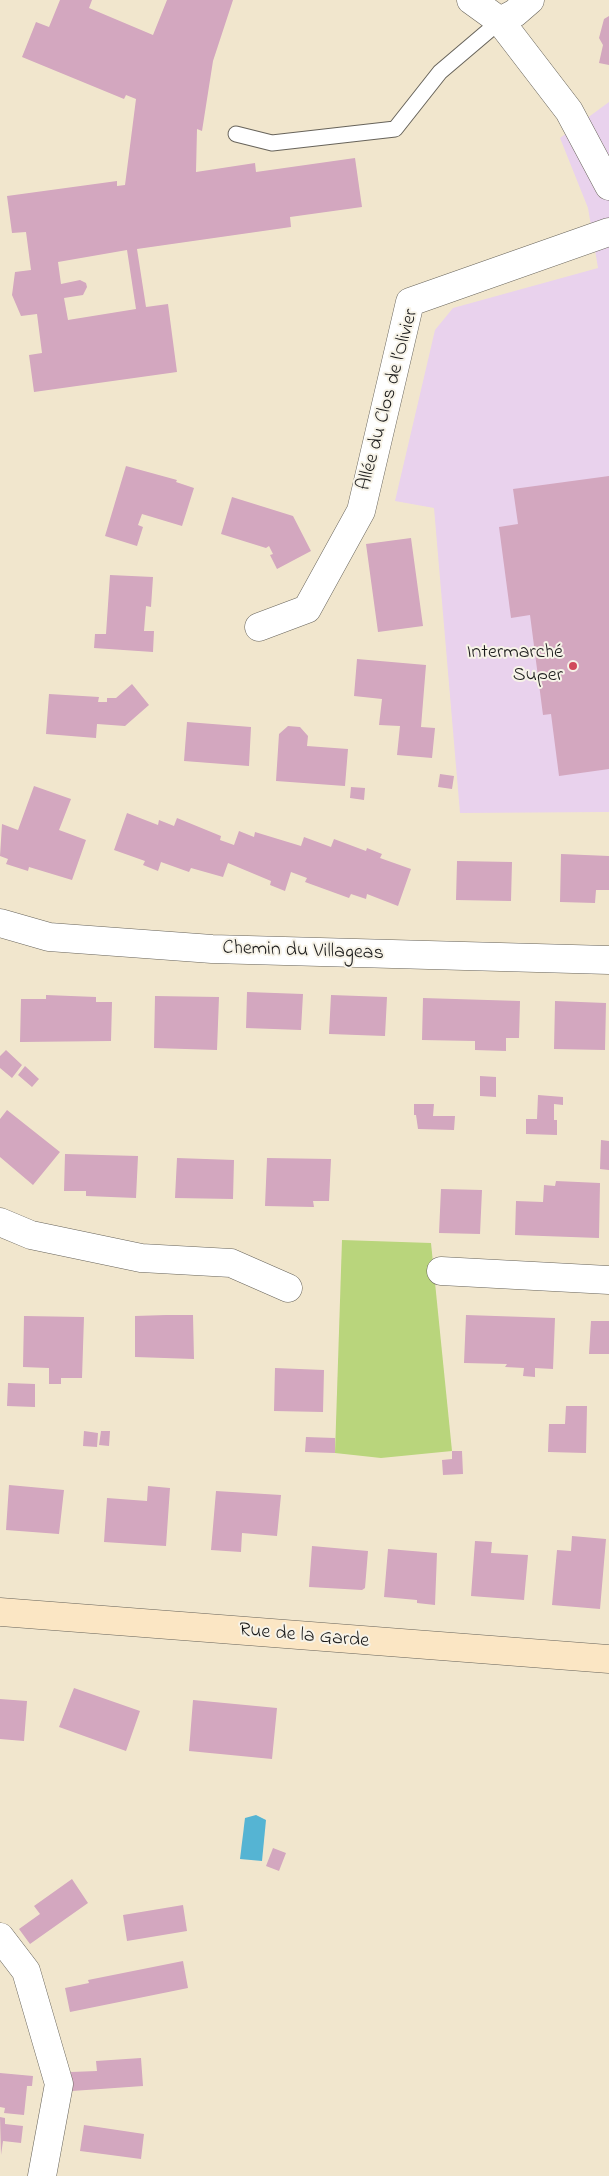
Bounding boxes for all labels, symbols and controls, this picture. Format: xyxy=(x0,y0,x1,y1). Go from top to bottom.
street label: Allée du Clos de l’Olivier xyxy=(353,307,425,493)
place label: Intermarché Super xyxy=(467,642,563,689)
marker: Intermarché Super xyxy=(567,660,579,672)
street label: Chemin du Villageas xyxy=(222,937,384,967)
street label: Rue de la Garde xyxy=(238,1619,370,1655)

